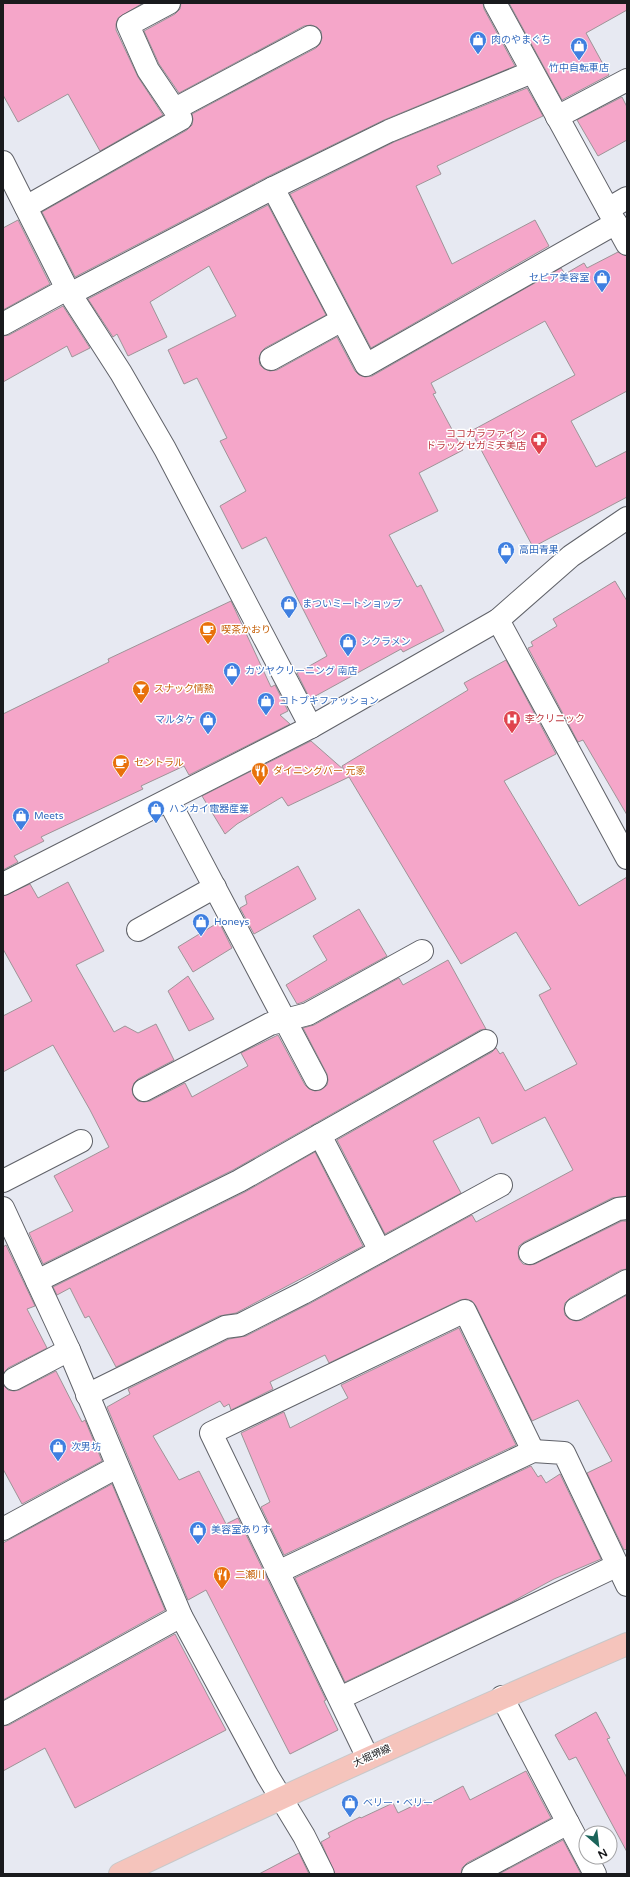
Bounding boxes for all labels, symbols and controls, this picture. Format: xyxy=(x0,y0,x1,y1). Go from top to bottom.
shop icon: 肉のやまぐち xyxy=(468,30,488,55)
place label: 肉のやまぐち xyxy=(491,34,551,46)
shop icon: 竹中自転車店 xyxy=(569,36,589,61)
place label: 竹中自転車店 xyxy=(549,62,609,74)
shop icon: セピア美容室 xyxy=(592,268,612,293)
place label: セピア美容室 xyxy=(529,272,589,284)
place label: ココカラファイン ドラッグセガミ天美店 xyxy=(426,428,526,452)
pharmacy icon: ココカラファイン ドラッグセガミ天美店 xyxy=(529,430,549,455)
shop icon: 高田青果 xyxy=(496,540,516,565)
place label: 高田青果 xyxy=(519,544,559,556)
shop icon: まついミートショップ xyxy=(279,594,299,619)
place label: まついミートショップ xyxy=(302,598,402,610)
cafe icon: 喫茶かおり xyxy=(198,620,218,645)
place label: 喫茶かおり xyxy=(221,624,271,636)
shop icon: シクラメン xyxy=(338,632,358,657)
place label: シクラメン xyxy=(361,636,411,648)
shop icon: カツヤクリーニング 南店 xyxy=(222,661,242,686)
place label: カツヤクリーニング 南店 xyxy=(245,665,358,677)
bar icon: スナック情熱 xyxy=(131,679,151,704)
place label: スナック情熱 xyxy=(154,683,214,695)
shop icon: コトブキファッション xyxy=(256,691,276,716)
place label: コトブキファッション xyxy=(279,695,379,707)
hospital icon: 李クリニック xyxy=(502,709,522,734)
shop icon: マルタケ xyxy=(198,710,218,735)
place label: 李クリニック xyxy=(525,713,585,725)
place label: マルタケ xyxy=(155,714,195,726)
cafe icon: セントラル xyxy=(111,753,131,778)
place label: セントラル xyxy=(134,757,184,769)
restaurant icon: ダイニングバー 元家 xyxy=(250,761,270,786)
place label: ダイニングバー 元家 xyxy=(273,765,366,777)
shop icon: ハンカイ電器産業 xyxy=(146,799,166,824)
place label: ハンカイ電器産業 xyxy=(169,803,249,815)
shop icon: Meets xyxy=(11,806,31,831)
place label: Meets xyxy=(34,810,64,822)
shop icon: Honeys xyxy=(191,912,211,937)
place label: Honeys xyxy=(214,916,250,928)
shop icon: 次男坊 xyxy=(48,1437,68,1462)
place label: 次男坊 xyxy=(71,1441,101,1453)
shop icon: 美容室ありす xyxy=(188,1520,208,1545)
place label: 美容室ありす xyxy=(211,1524,271,1536)
restaurant icon: 二瀬川 xyxy=(212,1565,232,1590)
place label: 二瀬川 xyxy=(235,1569,265,1581)
street label: 大堀堺線 xyxy=(351,1742,393,1770)
shop icon: ベリー・ベリー xyxy=(340,1793,360,1818)
place label: ベリー・ベリー xyxy=(363,1797,433,1809)
north arrow xyxy=(578,1825,618,1865)
text: N xyxy=(596,1846,609,1861)

